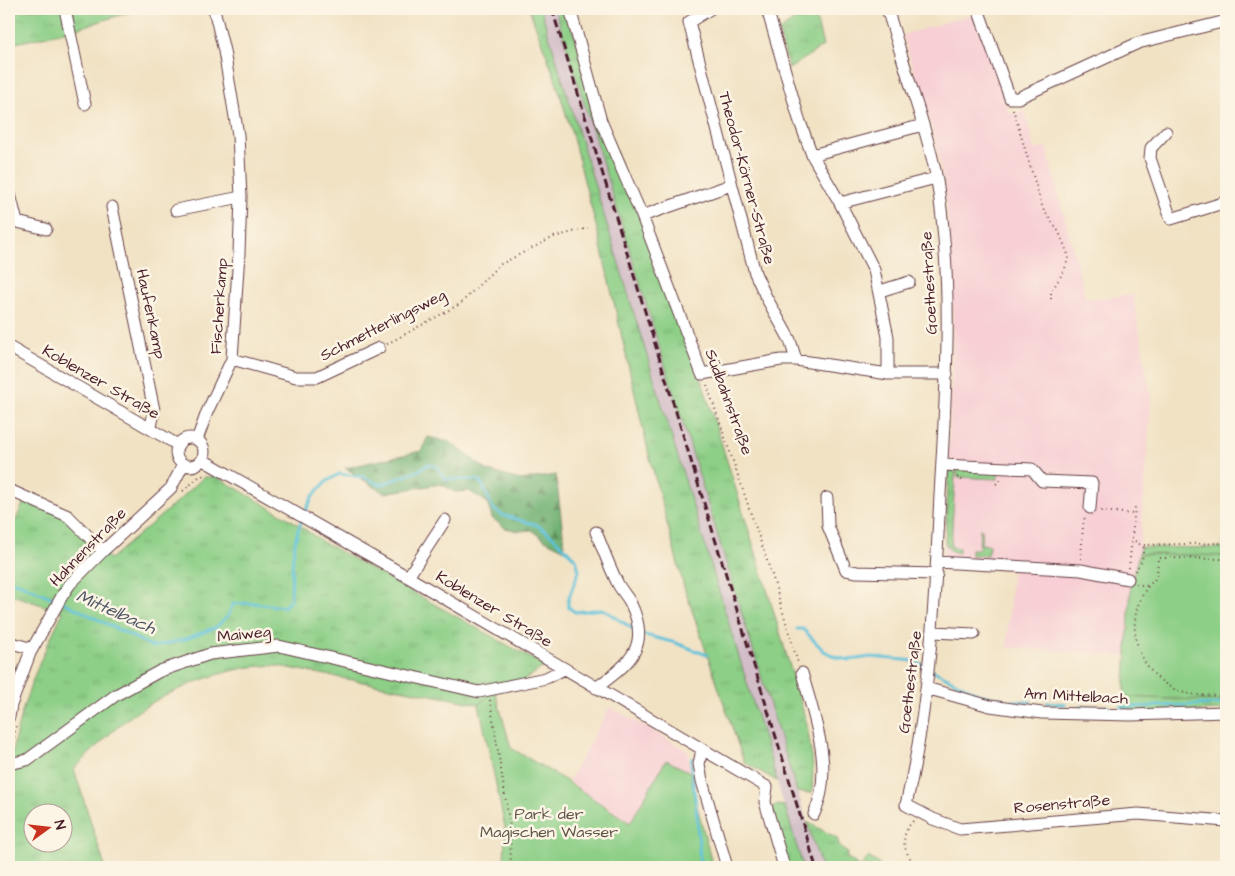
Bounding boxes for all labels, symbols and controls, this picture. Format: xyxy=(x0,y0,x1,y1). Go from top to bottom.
street label: Theodor-Körner-Straße xyxy=(713,89,781,267)
street label: Goethestraße xyxy=(915,231,943,335)
street label: Fischerkamp xyxy=(205,257,233,355)
street label: Haufenkamp xyxy=(131,267,171,361)
street label: Schmetterlingsweg xyxy=(316,284,450,367)
street label: Koblenzer Straße xyxy=(38,339,164,425)
street label: Südbahnstraße xyxy=(700,346,758,458)
street label: Hahnenstraße xyxy=(45,502,132,591)
street label: Koblenzer Straße xyxy=(432,565,557,653)
water label: Mittelbach xyxy=(72,583,161,641)
street label: Maiweg xyxy=(216,620,272,649)
street label: Goethestraße xyxy=(893,629,927,735)
street label: Am Mittelbach xyxy=(1023,682,1129,710)
street label: Rosenstraße xyxy=(1013,789,1111,819)
park label: Park der Magischen Wasser xyxy=(480,803,618,844)
north arrow xyxy=(22,804,72,854)
text: N xyxy=(49,818,70,832)

